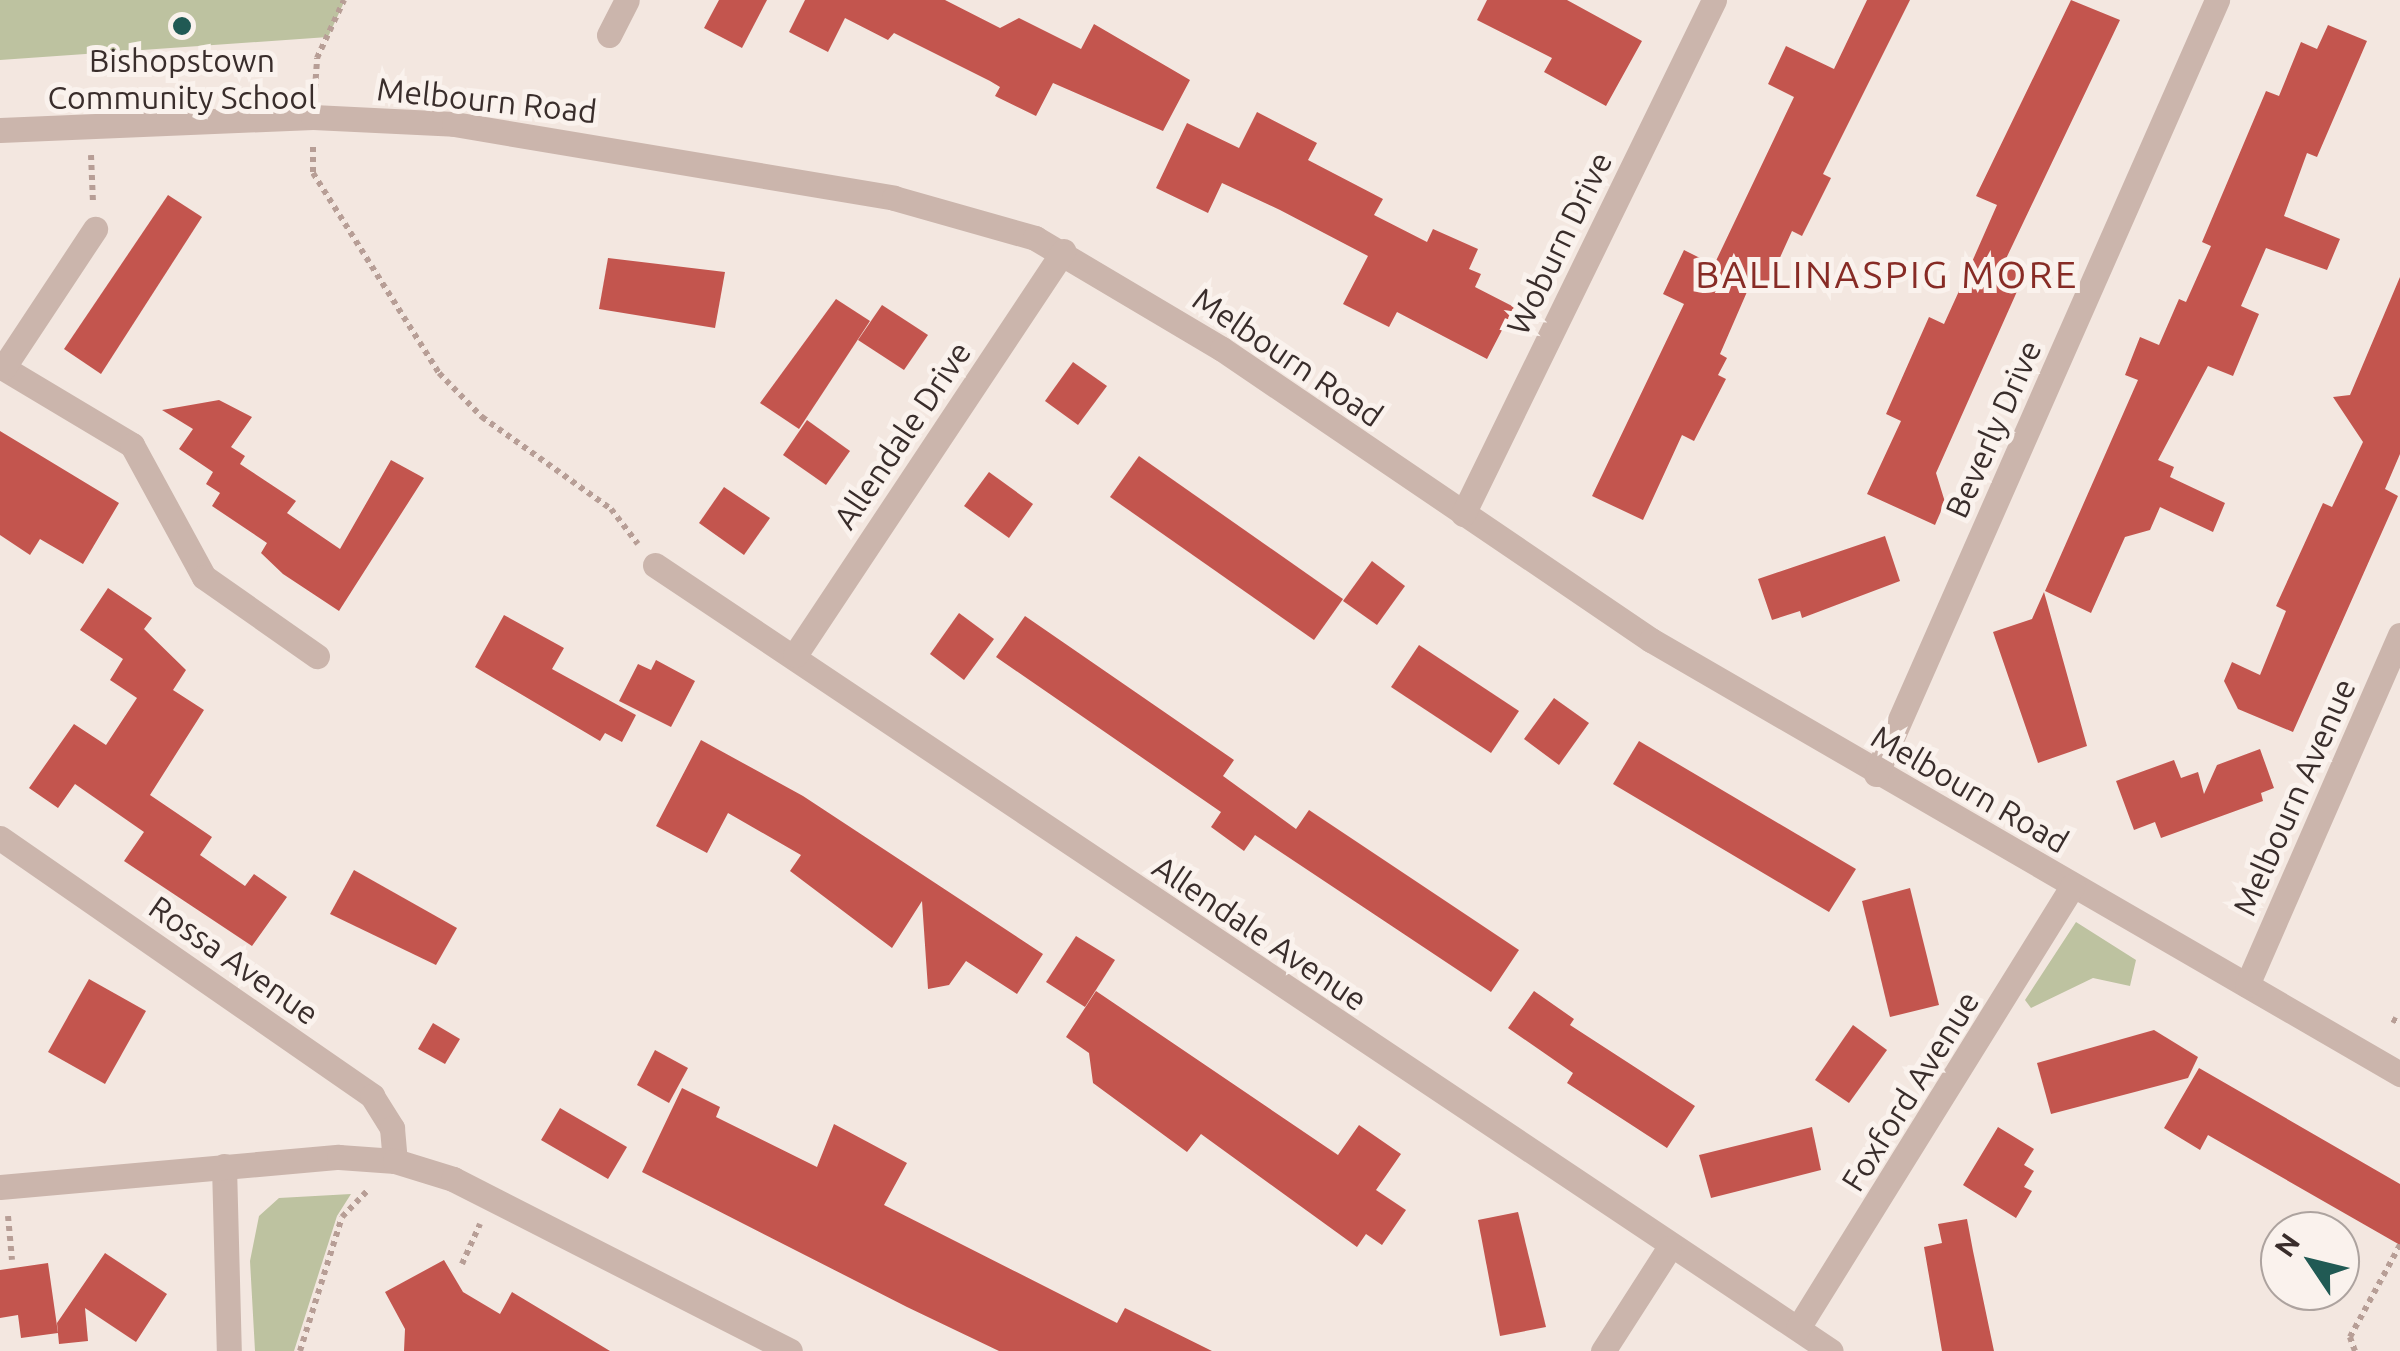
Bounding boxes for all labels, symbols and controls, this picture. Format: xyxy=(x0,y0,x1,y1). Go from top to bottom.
marker: Bishopstown Community School xyxy=(171,15,193,37)
place label: Bishopstown Community School xyxy=(48,42,316,117)
street label: Melbourn Road xyxy=(375,69,599,131)
street label: Woburn Drive xyxy=(1498,146,1620,340)
district label: BALLINASPIG MORE xyxy=(1695,252,2079,298)
street label: Melbourn Road xyxy=(1186,279,1390,435)
street label: Allendale Drive xyxy=(825,334,979,536)
street label: Beverly Drive xyxy=(1937,334,2049,524)
street label: Melbourn Avenue xyxy=(2225,673,2363,921)
street label: Melbourn Road xyxy=(1865,717,2075,861)
street label: Allendale Avenue xyxy=(1146,847,1374,1019)
street label: Rossa Avenue xyxy=(142,888,326,1032)
street label: Foxford Avenue xyxy=(1833,984,1987,1198)
north arrow xyxy=(2260,1211,2360,1311)
text: N xyxy=(2268,1227,2305,1262)

